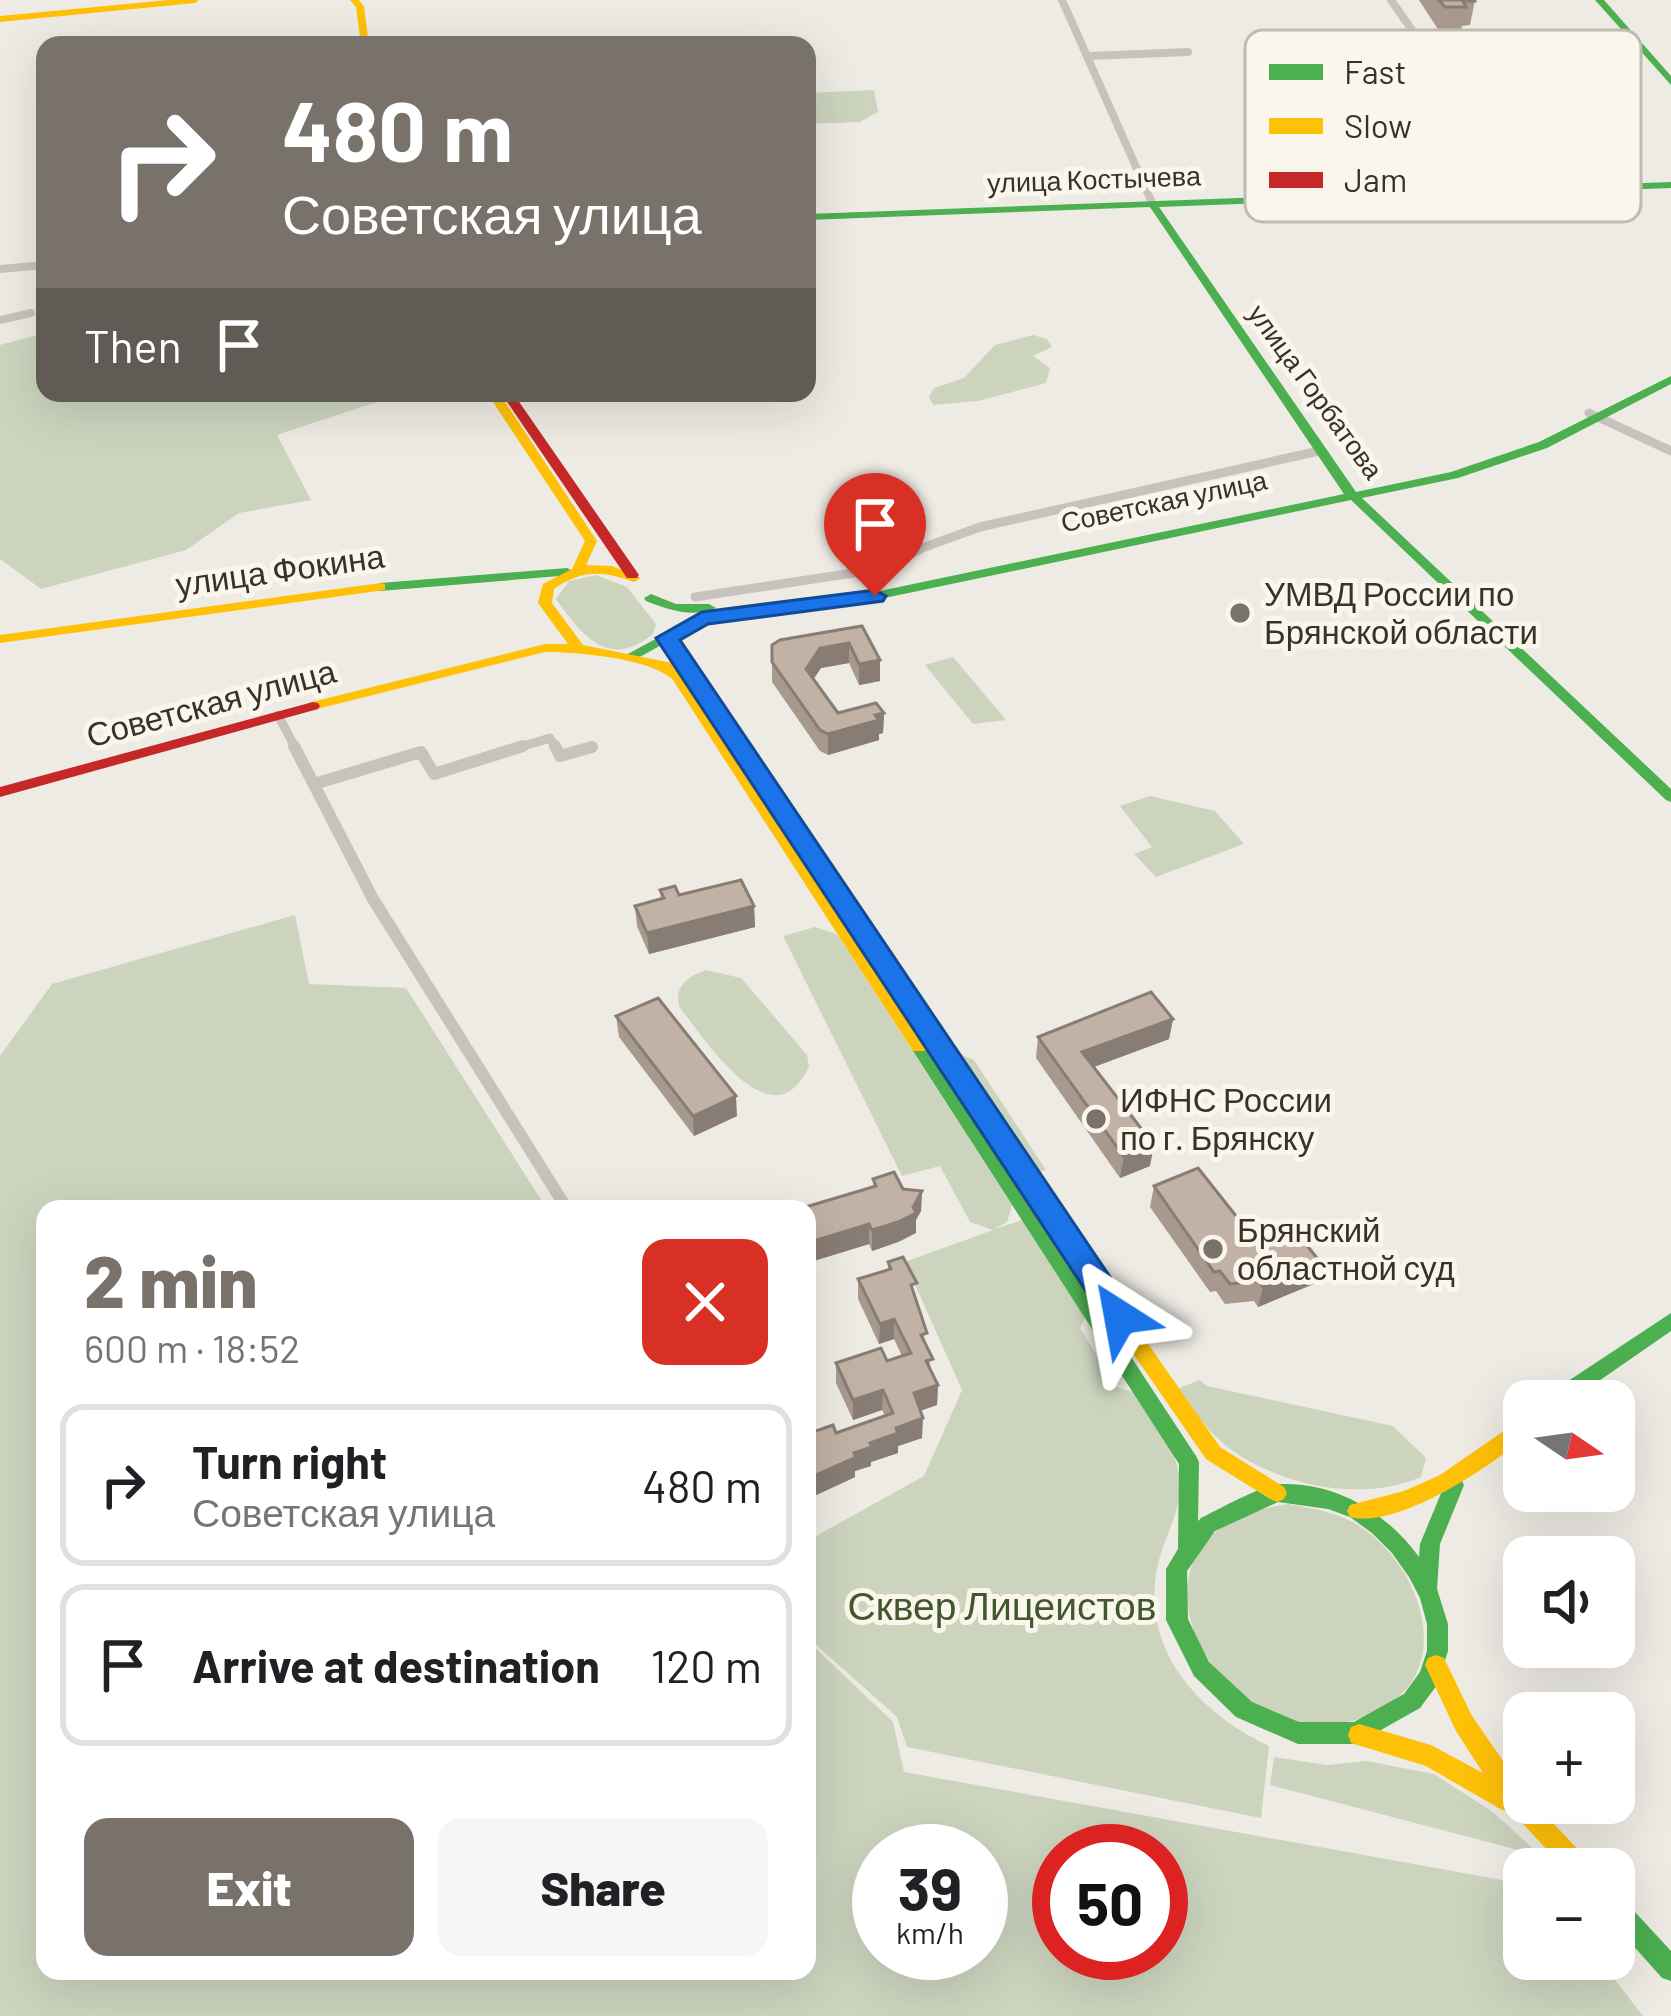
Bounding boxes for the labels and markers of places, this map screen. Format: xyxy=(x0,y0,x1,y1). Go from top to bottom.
pin xyxy=(824,473,926,596)
place label: УМВД России по Брянской области xyxy=(1264,573,1538,651)
marker: УМВД России по Брянской области xyxy=(1227,600,1253,626)
place label: ИФНС России по г. Брянску xyxy=(1120,1079,1332,1157)
marker: ИФНС России по г. Брянску xyxy=(1083,1106,1109,1132)
place label: Брянский областной суд xyxy=(1237,1209,1455,1287)
marker: Брянский областной суд xyxy=(1200,1236,1226,1262)

